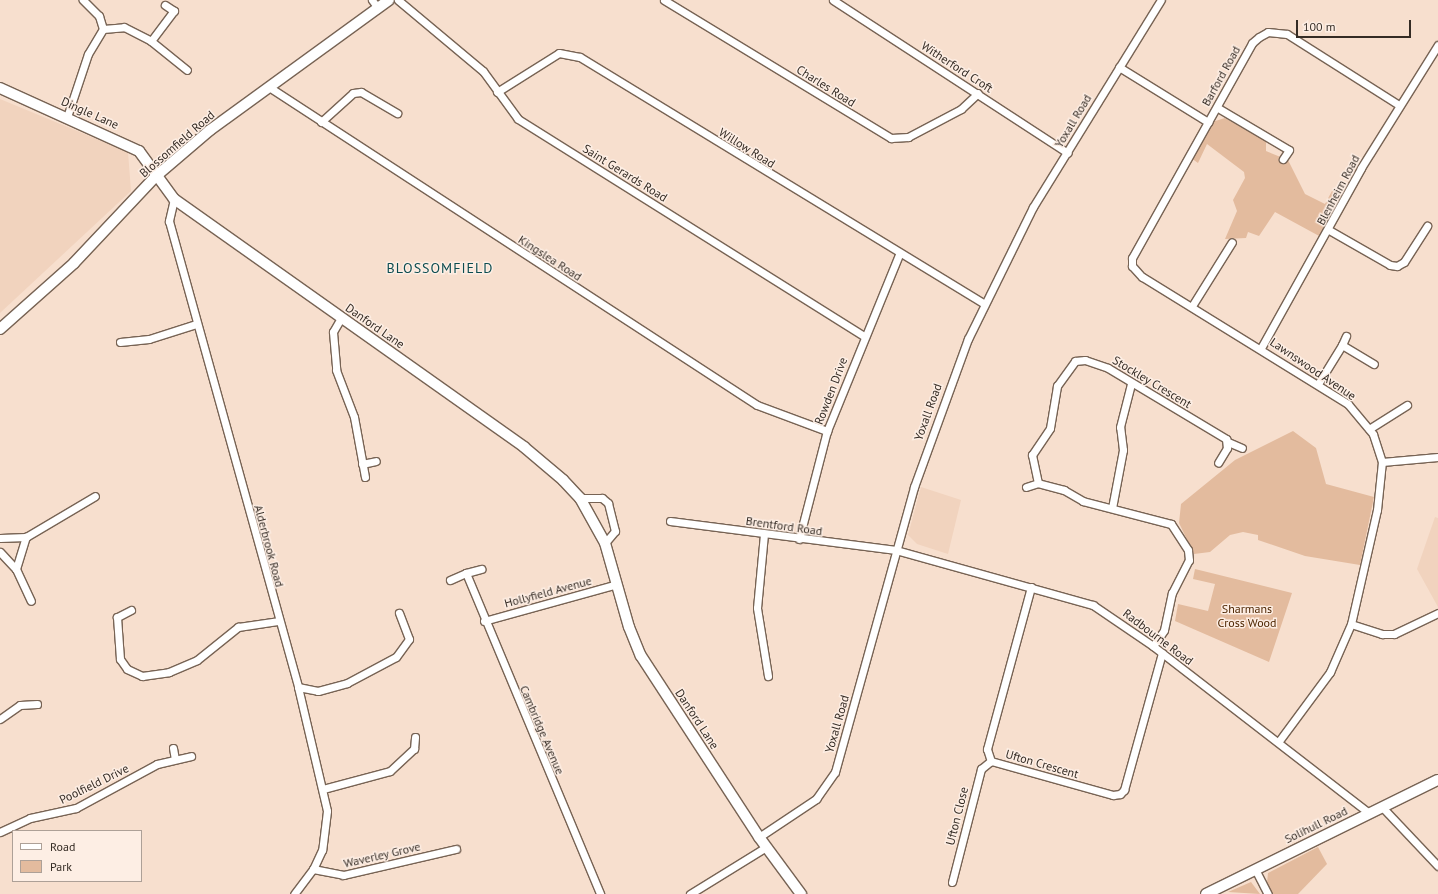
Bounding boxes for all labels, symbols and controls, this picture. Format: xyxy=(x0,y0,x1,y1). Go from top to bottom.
scale bar xyxy=(1298,12,1413,38)
text: 100 m xyxy=(1303,19,1336,34)
street label: Witherford Croft xyxy=(918,38,996,96)
street label: Barford Road xyxy=(1199,44,1243,108)
street label: Charles Road xyxy=(794,62,858,110)
street label: Yoxall Road xyxy=(1051,92,1095,150)
street label: Dingle Lane xyxy=(59,94,121,132)
street label: Blossomfield Road xyxy=(137,108,217,180)
street label: Willow Road xyxy=(716,125,778,171)
street label: Saint Gerards Road xyxy=(580,141,670,205)
street label: Blenheim Road xyxy=(1313,152,1363,228)
street label: Kingslea Road xyxy=(516,232,584,284)
district label: BLOSSOMFIELD xyxy=(387,260,493,276)
street label: Danford Lane xyxy=(343,300,407,352)
street label: Lawnswood Avenue xyxy=(1267,335,1359,403)
street label: Stockley Crescent xyxy=(1110,353,1194,411)
street label: Rowden Drive xyxy=(812,355,850,427)
street label: Yoxall Road xyxy=(911,382,945,442)
street label: Alderbrook Road xyxy=(251,503,287,589)
street label: Brentford Road xyxy=(745,514,823,538)
street label: Hollyfield Avenue xyxy=(503,573,593,611)
park label: Sharmans Cross Wood xyxy=(1217,602,1277,630)
street label: Radbourne Road xyxy=(1120,606,1196,668)
street label: Cambridge Avenue xyxy=(517,683,567,777)
street label: Danford Lane xyxy=(672,686,722,752)
street label: Yoxall Road xyxy=(822,693,852,755)
street label: Ufton Crescent xyxy=(1004,747,1080,781)
street label: Poolfield Drive xyxy=(57,761,131,807)
street label: Ufton Close xyxy=(943,785,971,847)
street label: Solihull Road xyxy=(1282,804,1350,846)
legend xyxy=(12,830,142,882)
text: Road xyxy=(50,839,75,854)
street label: Waverley Grove xyxy=(342,839,422,871)
text: Park xyxy=(50,859,72,874)

